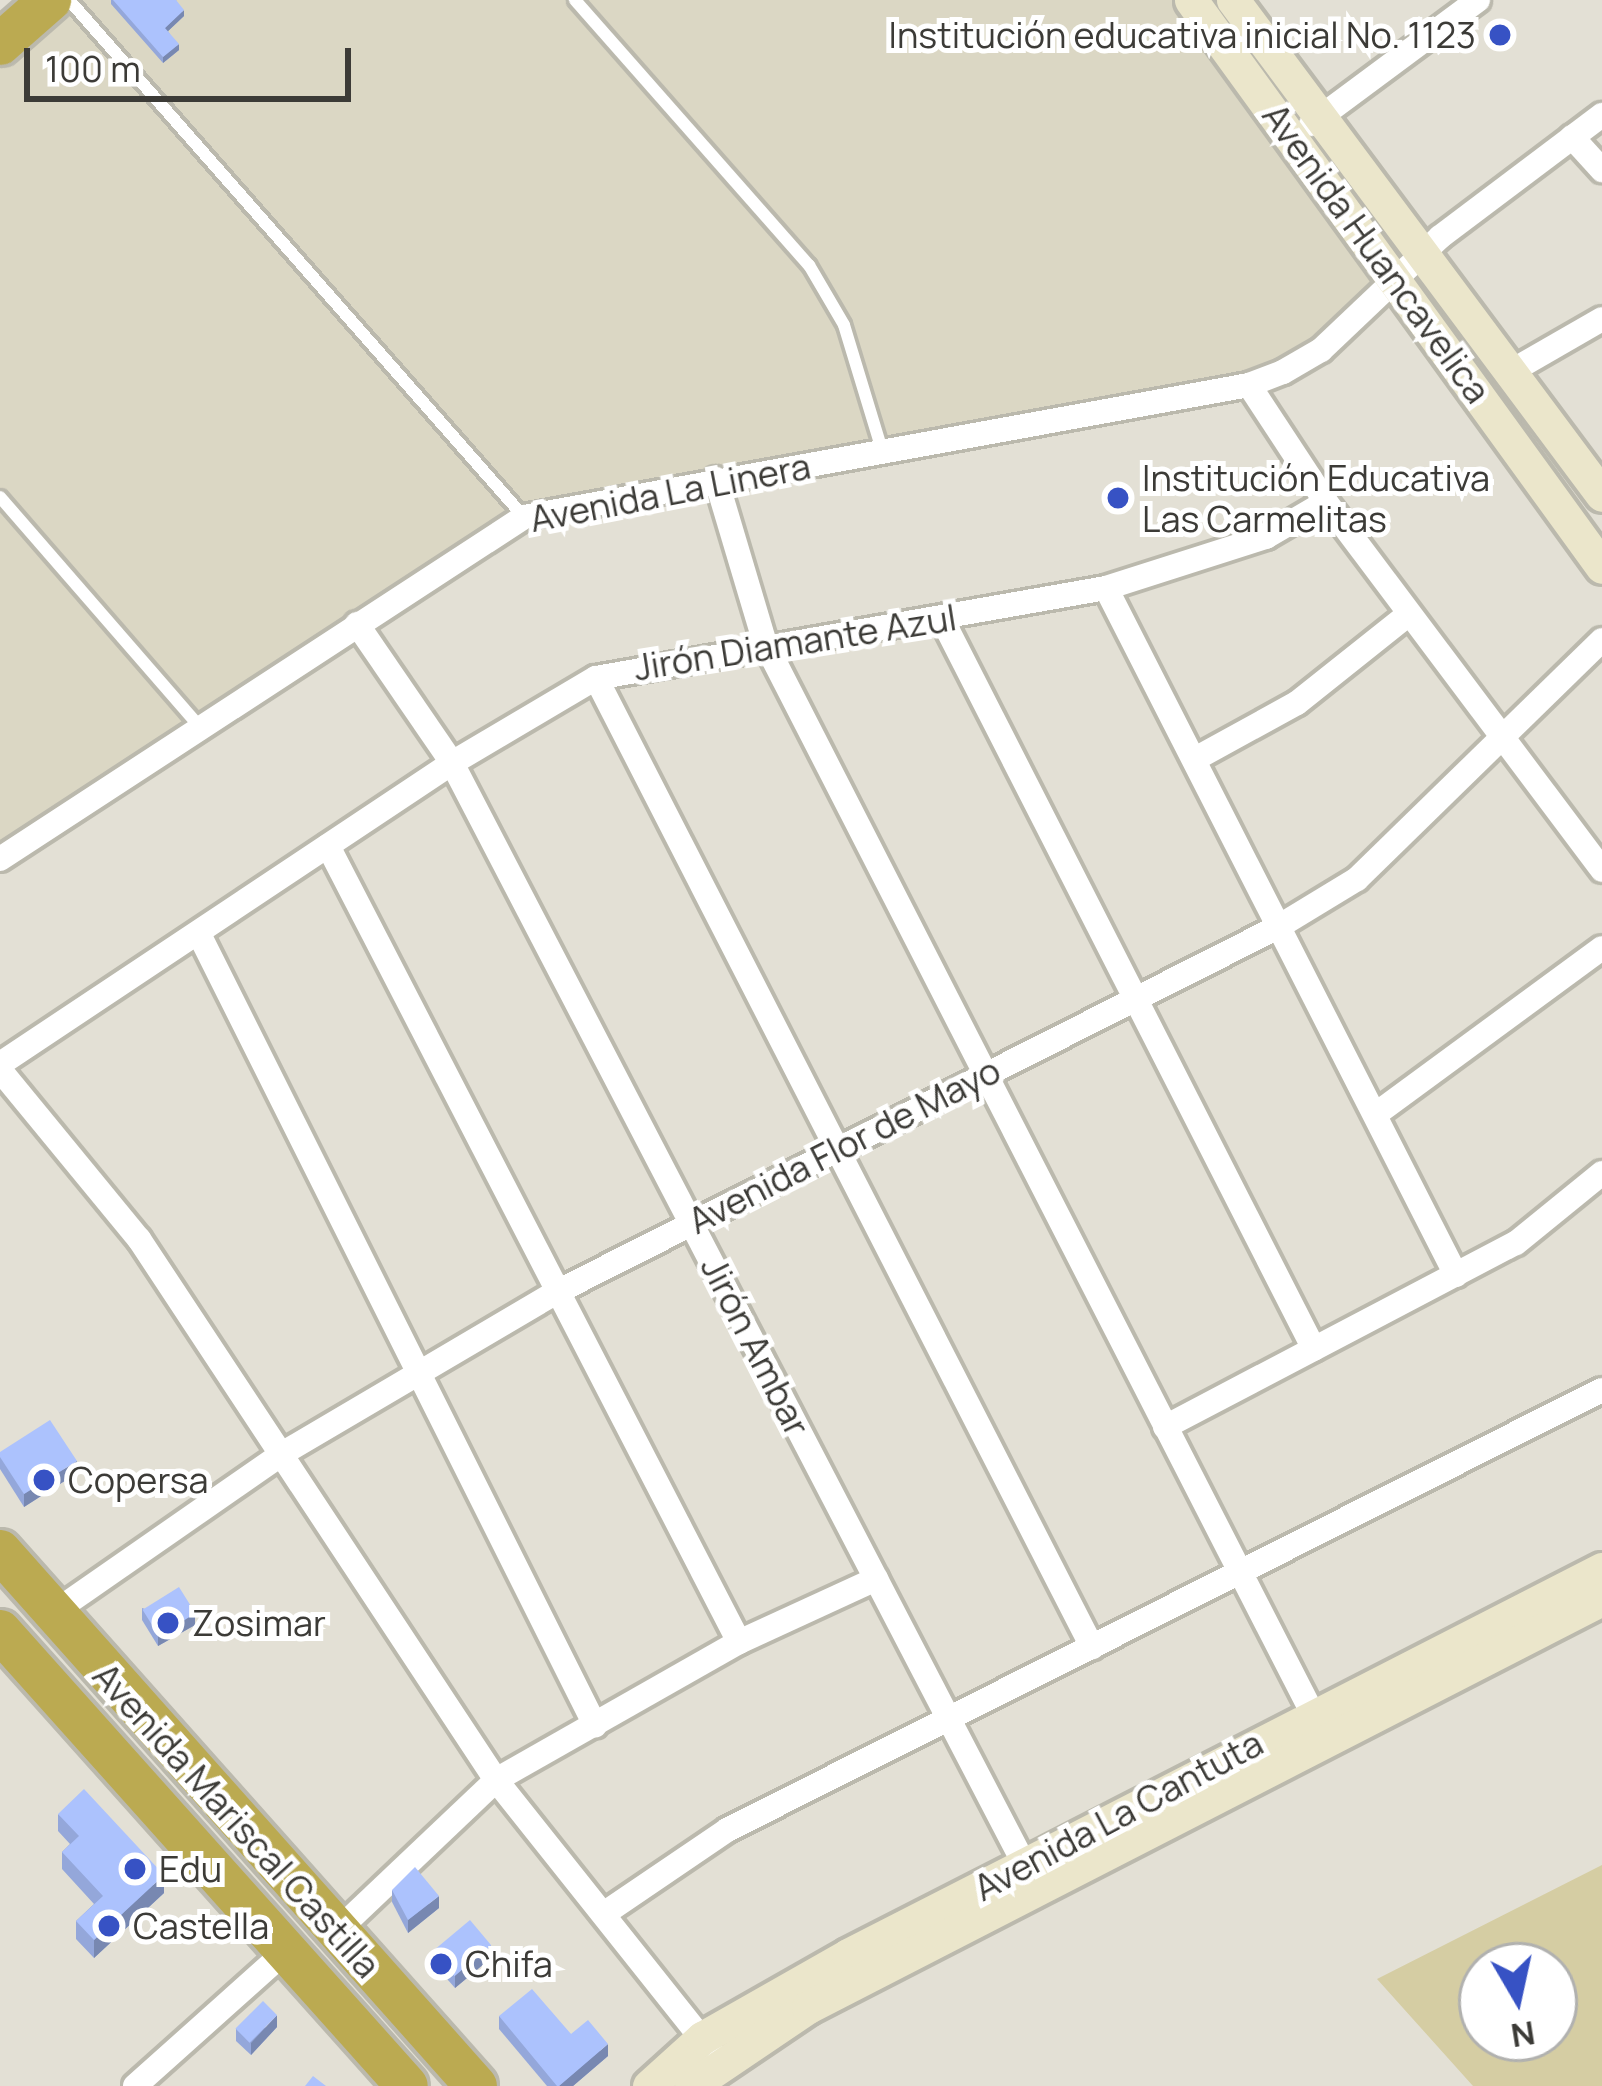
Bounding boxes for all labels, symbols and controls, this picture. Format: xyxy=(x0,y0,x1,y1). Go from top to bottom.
place label: Institución educativa inicial No. 1123 xyxy=(889,13,1476,57)
marker: Institución educativa inicial No. 1123 xyxy=(1487,22,1513,48)
scale bar xyxy=(30,24,357,98)
text: 100 m xyxy=(45,44,141,93)
street label: Avenida Huancavelica xyxy=(1254,95,1500,411)
street label: Avenida La Linera xyxy=(526,444,814,540)
place label: Institución Educativa Las Carmelitas xyxy=(1142,455,1490,540)
marker: Institución Educativa Las Carmelitas xyxy=(1105,485,1131,511)
street label: Jirón Diamante Azul xyxy=(631,595,959,689)
street label: Avenida Flor de Mayo xyxy=(681,1048,1007,1242)
street label: Jirón Ambar xyxy=(692,1249,820,1443)
place label: Copersa xyxy=(68,1458,209,1502)
marker: Copersa xyxy=(31,1467,57,1493)
place label: Zosimar xyxy=(192,1601,326,1645)
marker: Zosimar xyxy=(155,1610,181,1636)
street label: Avenida Mariscal Castilla xyxy=(84,1654,390,1986)
street label: Avenida La Cantuta xyxy=(966,1721,1270,1909)
place label: Edu xyxy=(159,1847,222,1891)
marker: Edu xyxy=(122,1856,148,1882)
place label: Castella xyxy=(133,1904,269,1948)
marker: Castella xyxy=(96,1913,122,1939)
place label: Chifa xyxy=(465,1942,553,1986)
north arrow xyxy=(1458,1942,1578,2062)
marker: Chifa xyxy=(428,1951,454,1977)
text: N xyxy=(1508,2011,1538,2059)

